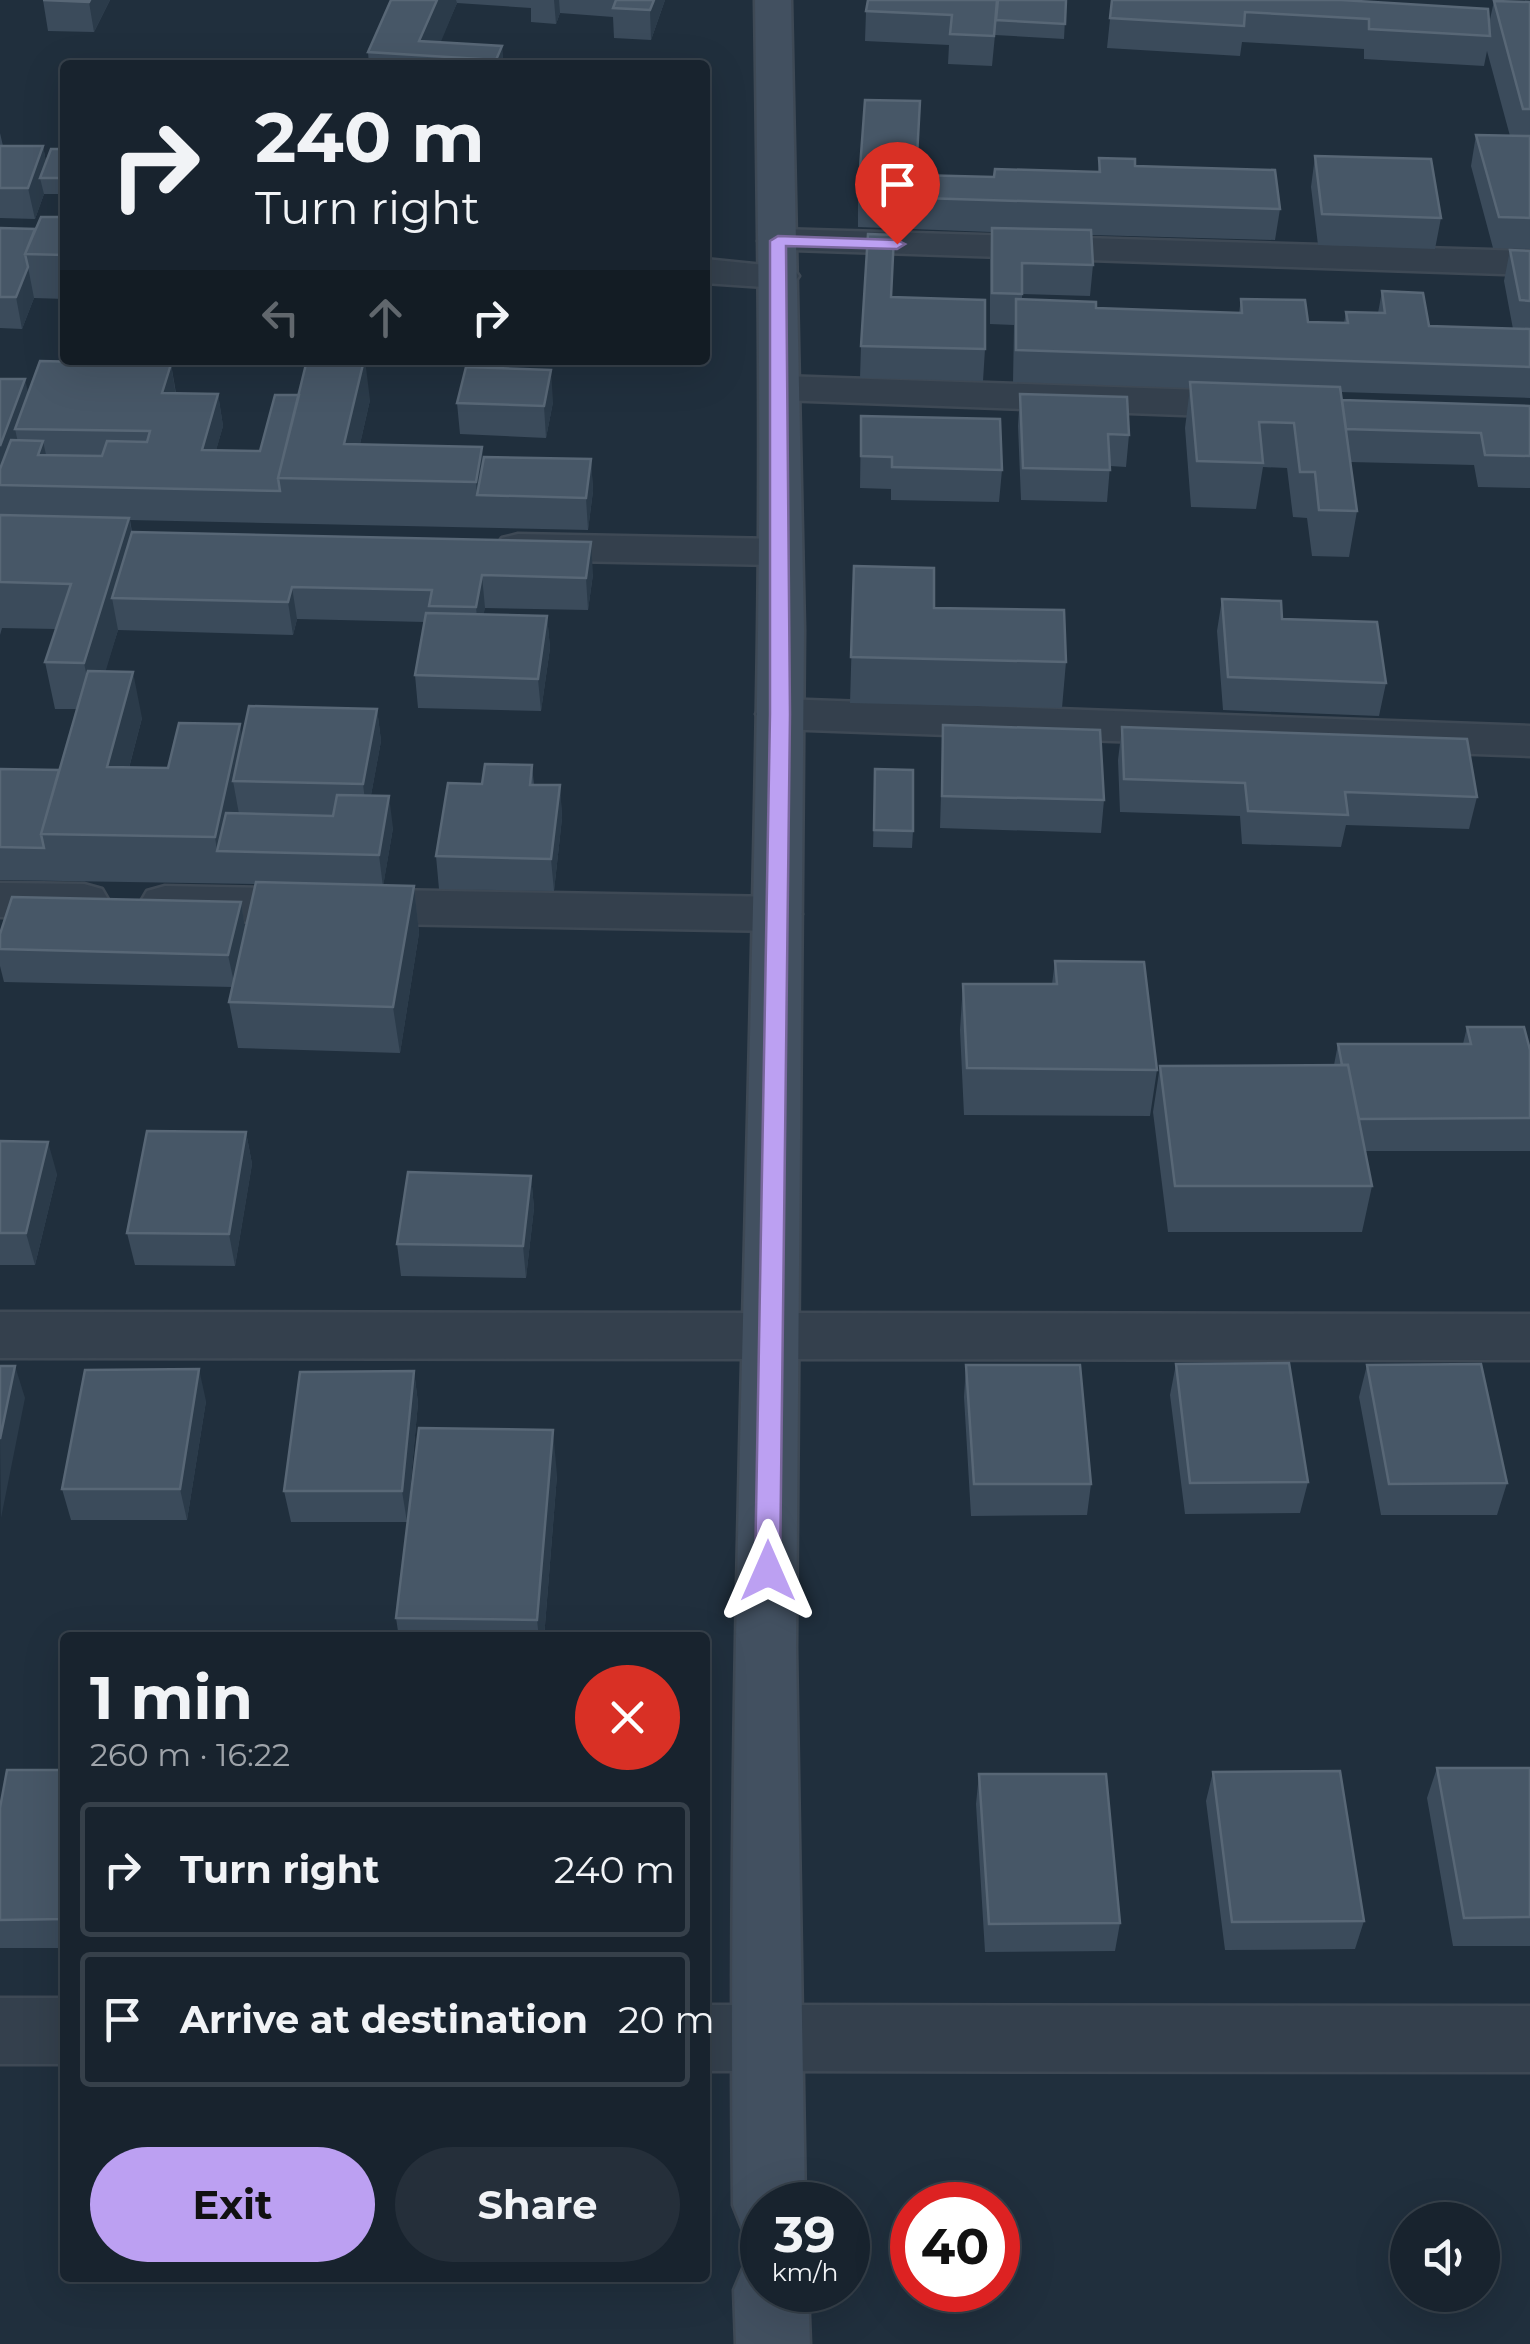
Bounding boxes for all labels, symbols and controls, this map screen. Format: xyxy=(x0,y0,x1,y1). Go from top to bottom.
text: 240 m xyxy=(255,94,485,180)
icon: right xyxy=(90,100,220,230)
pin xyxy=(855,142,940,245)
icon: arrive xyxy=(870,157,925,212)
text: Turn right xyxy=(255,180,480,235)
icon: left xyxy=(253,290,308,345)
icon: ahead xyxy=(358,290,413,345)
icon: right xyxy=(463,290,518,345)
position arrow xyxy=(716,1519,820,1623)
text: 1 min xyxy=(90,1661,253,1734)
button: close xyxy=(575,1665,680,1770)
text: 260 m · 16:22 xyxy=(90,1735,290,1774)
icon: right xyxy=(95,1842,150,1897)
text: Turn right xyxy=(180,1846,379,1893)
text: 240 m xyxy=(554,1846,675,1893)
icon: arrive xyxy=(95,1992,150,2047)
text: Arrive at destination xyxy=(180,1996,588,2043)
text: 20 m xyxy=(618,1996,715,2043)
button: Exit xyxy=(90,2147,375,2262)
button: Share xyxy=(395,2147,680,2262)
speed limit sign: 40 xyxy=(890,2182,1020,2312)
map controls xyxy=(1390,2202,1500,2312)
button: sound xyxy=(1390,2202,1500,2312)
text: 39 xyxy=(774,2204,836,2265)
text: km/h xyxy=(772,2257,838,2287)

